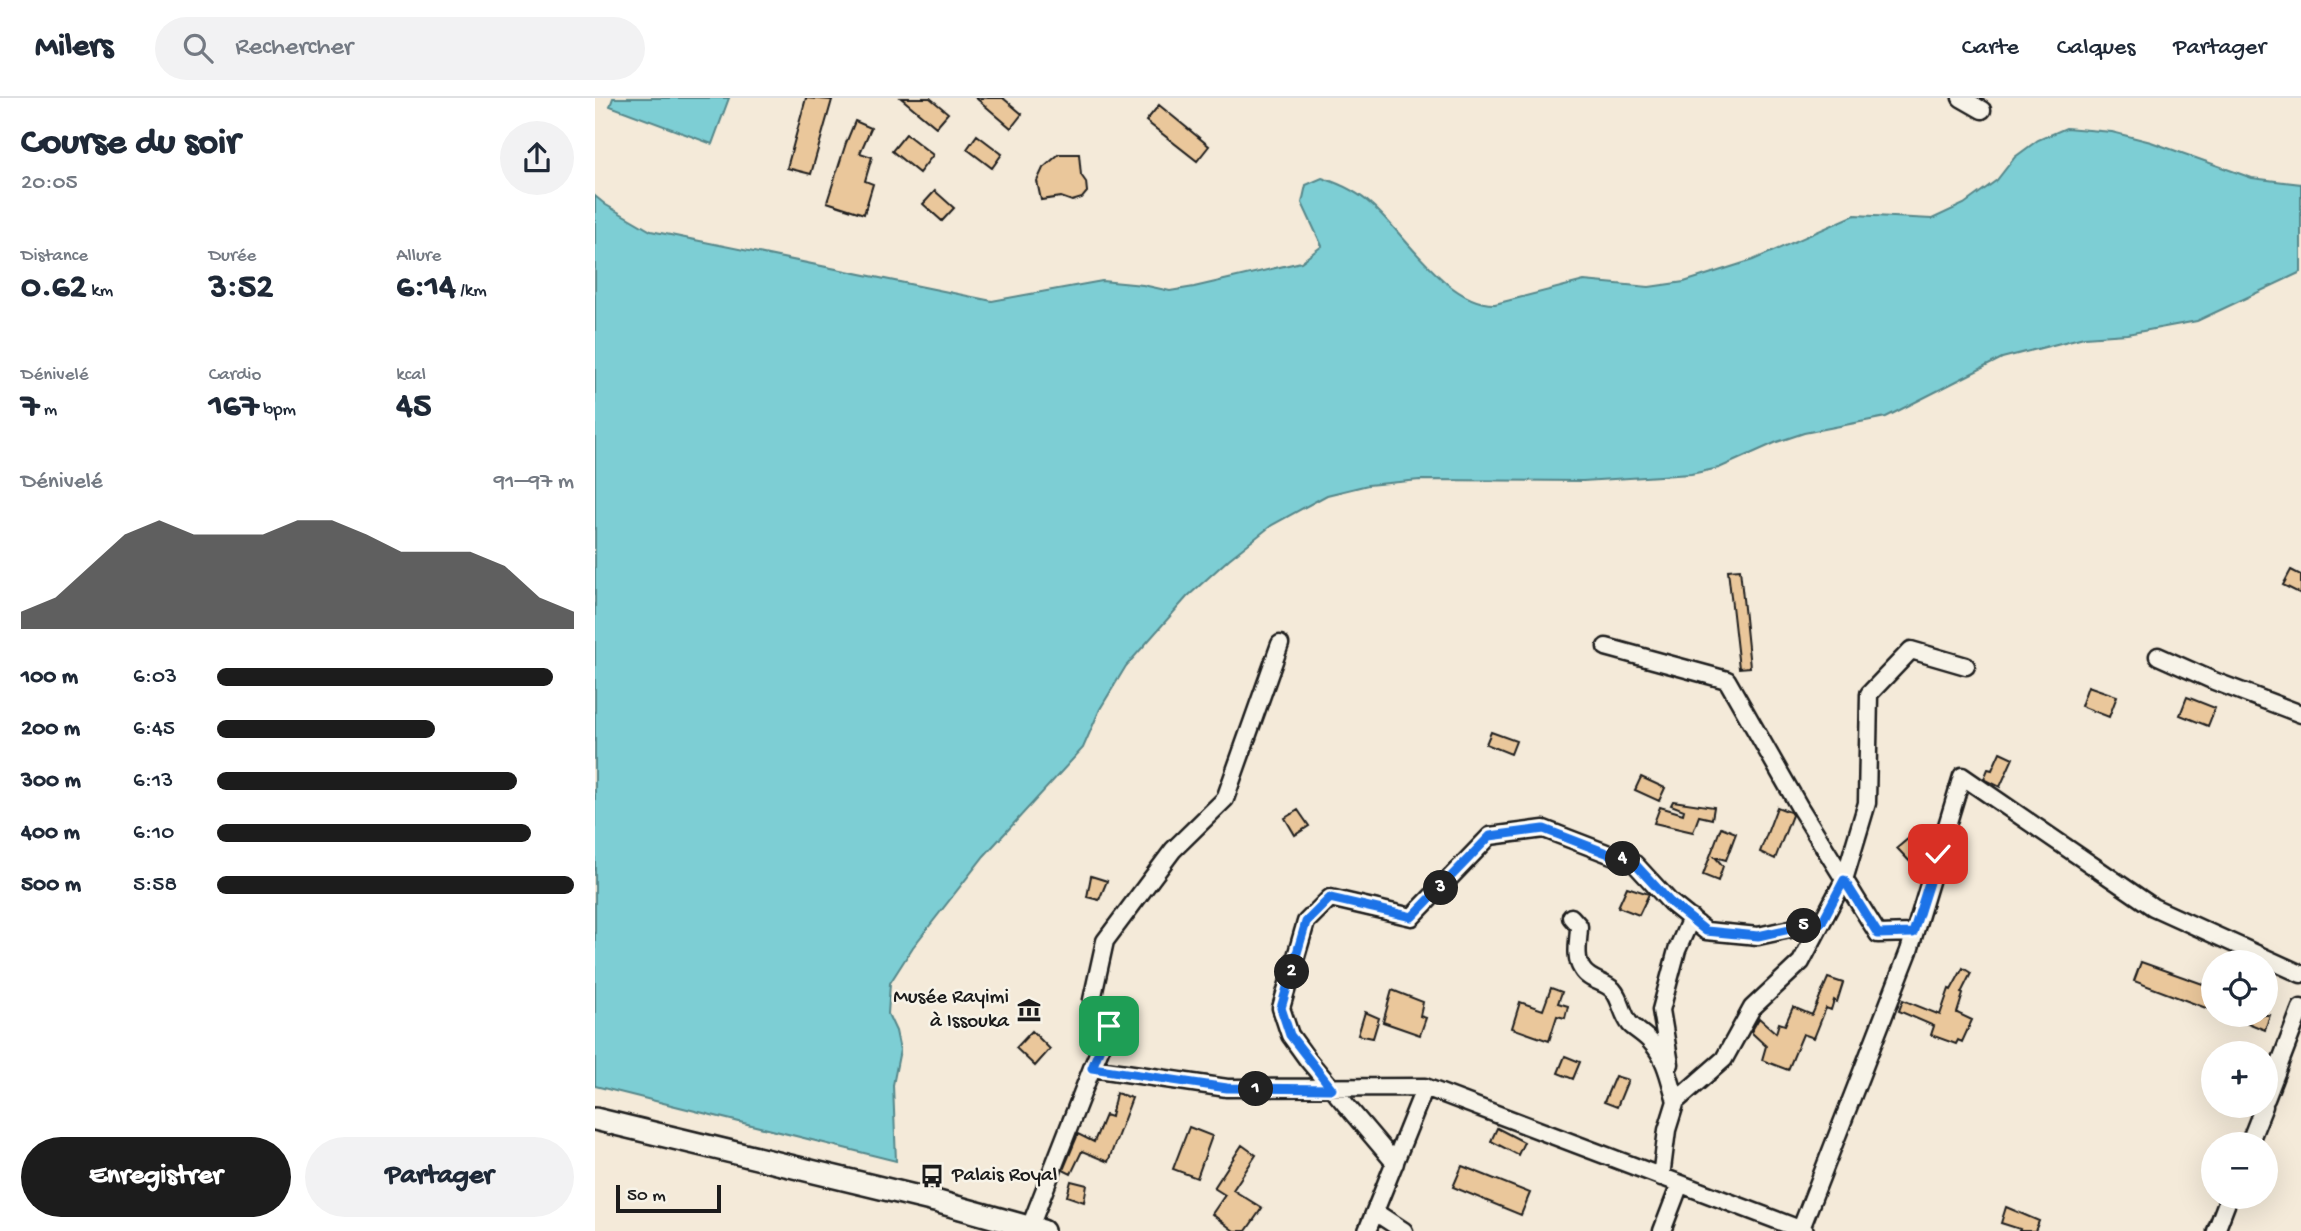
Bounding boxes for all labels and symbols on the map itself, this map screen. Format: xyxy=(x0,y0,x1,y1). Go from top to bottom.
pin xyxy=(1908,824,1968,884)
pin: 4 xyxy=(1605,842,1641,876)
pin: 3 xyxy=(1423,870,1459,906)
pin: 5 xyxy=(1787,908,1821,944)
pin: 2 xyxy=(1275,954,1309,990)
place label: Musée Rayimi à Issouka xyxy=(893,986,1010,1035)
museum icon: Musée Rayimi à Issouka xyxy=(1015,996,1043,1024)
pin xyxy=(1079,996,1139,1056)
pin: 1 xyxy=(1239,1072,1273,1107)
bus stop icon: Palais Royal xyxy=(918,1162,946,1190)
place label: Palais Royal xyxy=(951,1164,1057,1189)
scale bar xyxy=(616,1182,721,1214)

